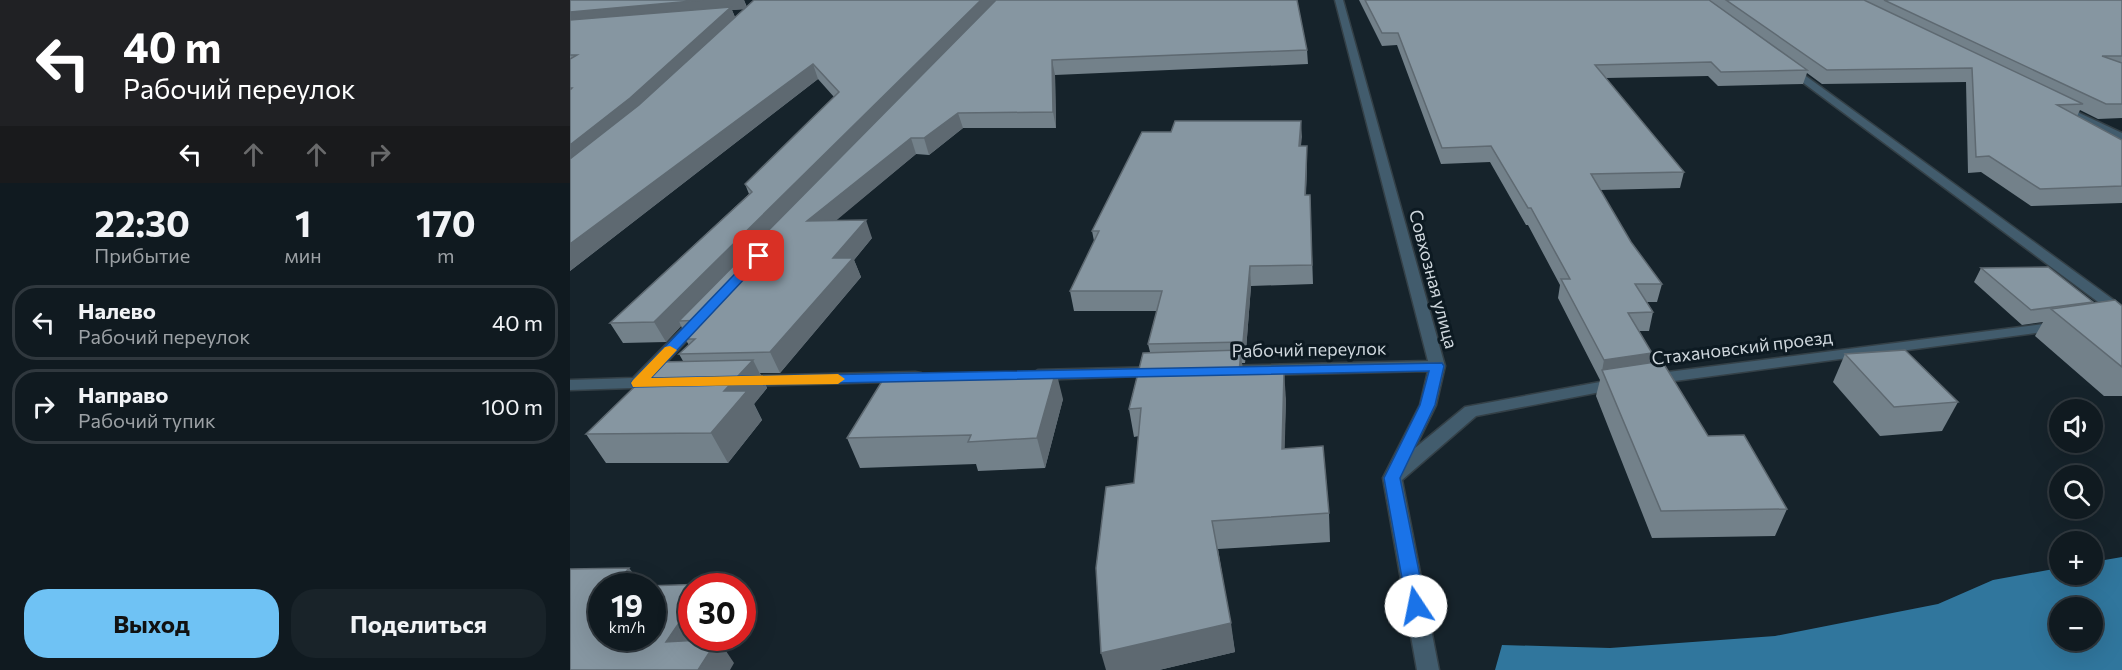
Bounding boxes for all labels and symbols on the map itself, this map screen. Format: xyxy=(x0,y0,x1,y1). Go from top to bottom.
street label: Совхозная улица xyxy=(1405,207,1463,351)
pin xyxy=(733,230,784,281)
street label: Стахановский проезд xyxy=(1650,325,1834,369)
street label: Рабочий переулок xyxy=(1231,337,1387,361)
speed limit sign: 30 xyxy=(678,573,756,651)
position arrow xyxy=(1384,574,1448,638)

